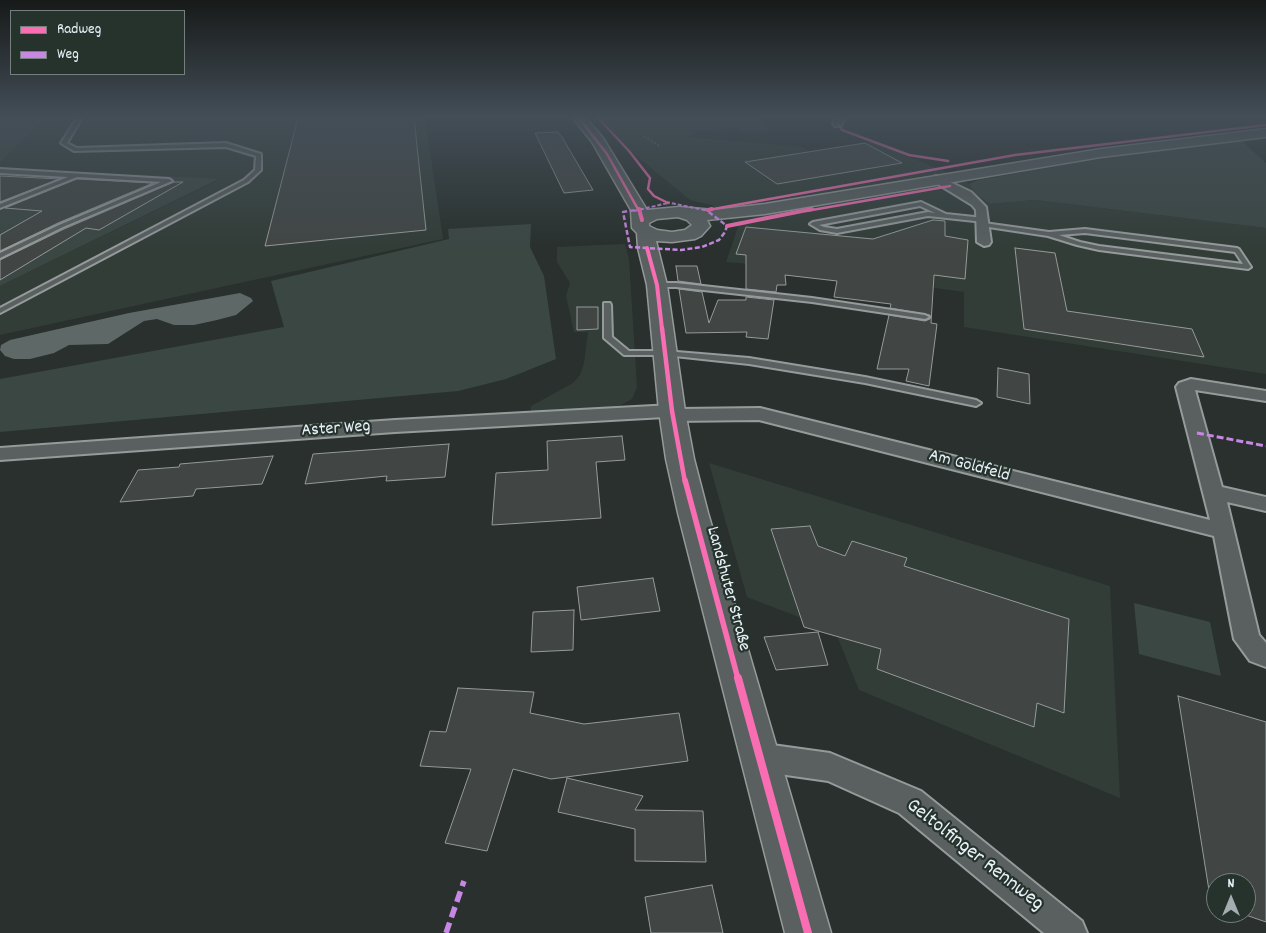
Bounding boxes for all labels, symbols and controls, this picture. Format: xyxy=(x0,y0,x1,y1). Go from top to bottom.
legend xyxy=(10,10,185,75)
text: Radweg xyxy=(57,19,101,41)
text: Weg xyxy=(57,44,79,66)
street label: Aster Weg xyxy=(301,417,371,443)
street label: Am Goldfeld xyxy=(926,446,1012,488)
street label: Landshuter Straße xyxy=(700,525,754,653)
street label: Geltolfinger Rennweg xyxy=(900,794,1048,918)
north arrow xyxy=(1206,873,1256,923)
text: N xyxy=(1228,874,1234,894)

